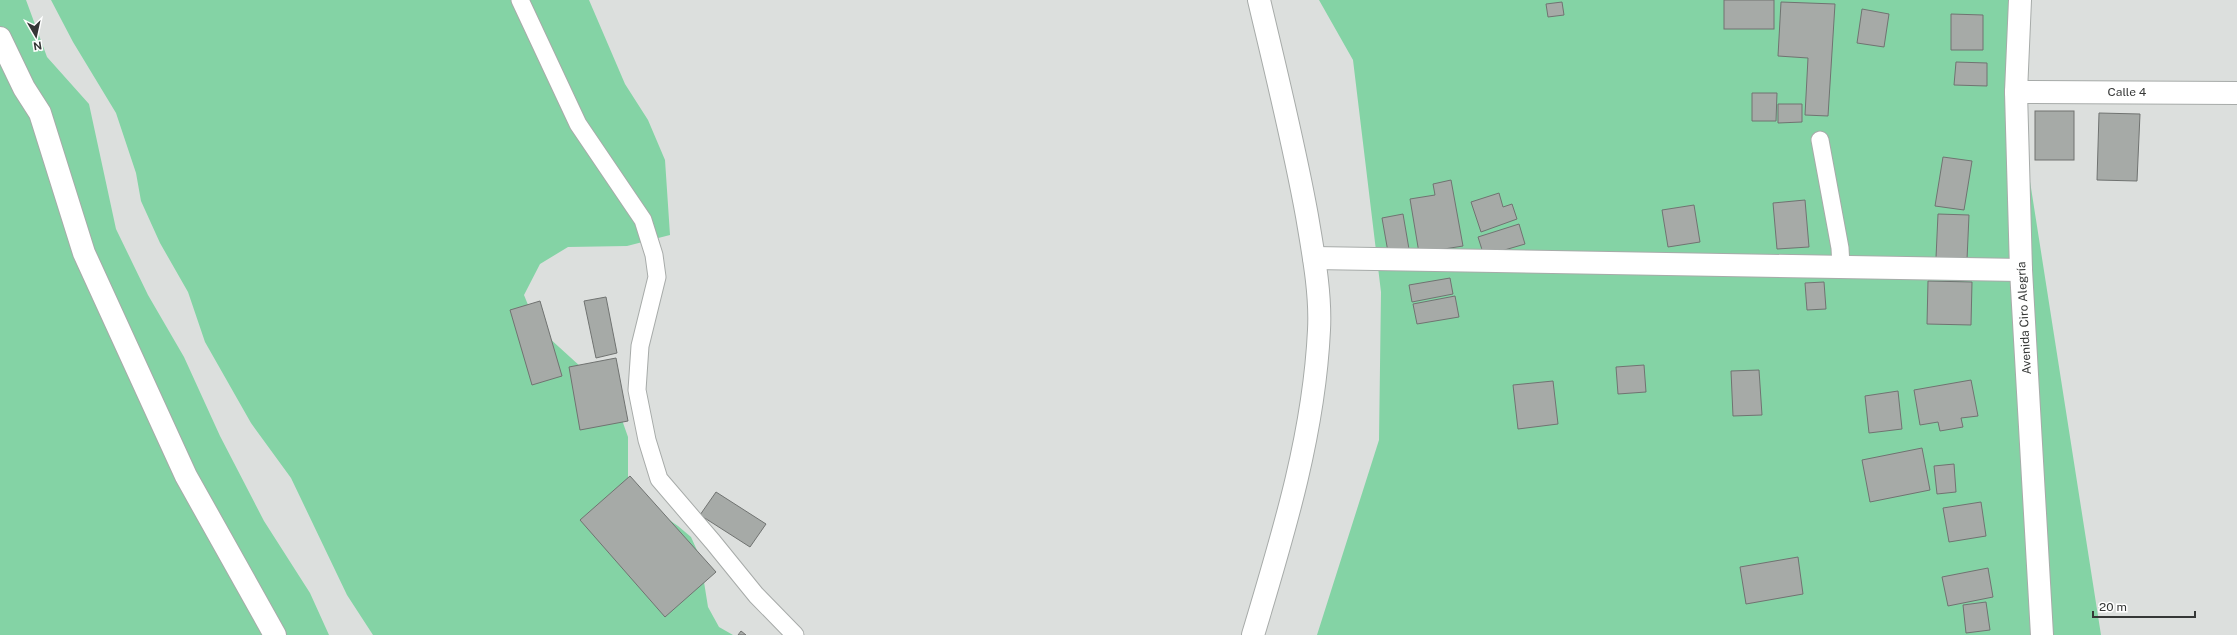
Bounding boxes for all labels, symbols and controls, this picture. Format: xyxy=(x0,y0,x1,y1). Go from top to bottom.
north arrow xyxy=(16,16,56,56)
text: N xyxy=(32,39,43,52)
street label: Calle 4 xyxy=(2108,85,2147,99)
street label: Avenida Ciro Alegría xyxy=(2014,261,2034,375)
scale bar xyxy=(2093,593,2195,619)
text: 20 m xyxy=(2099,600,2127,614)

